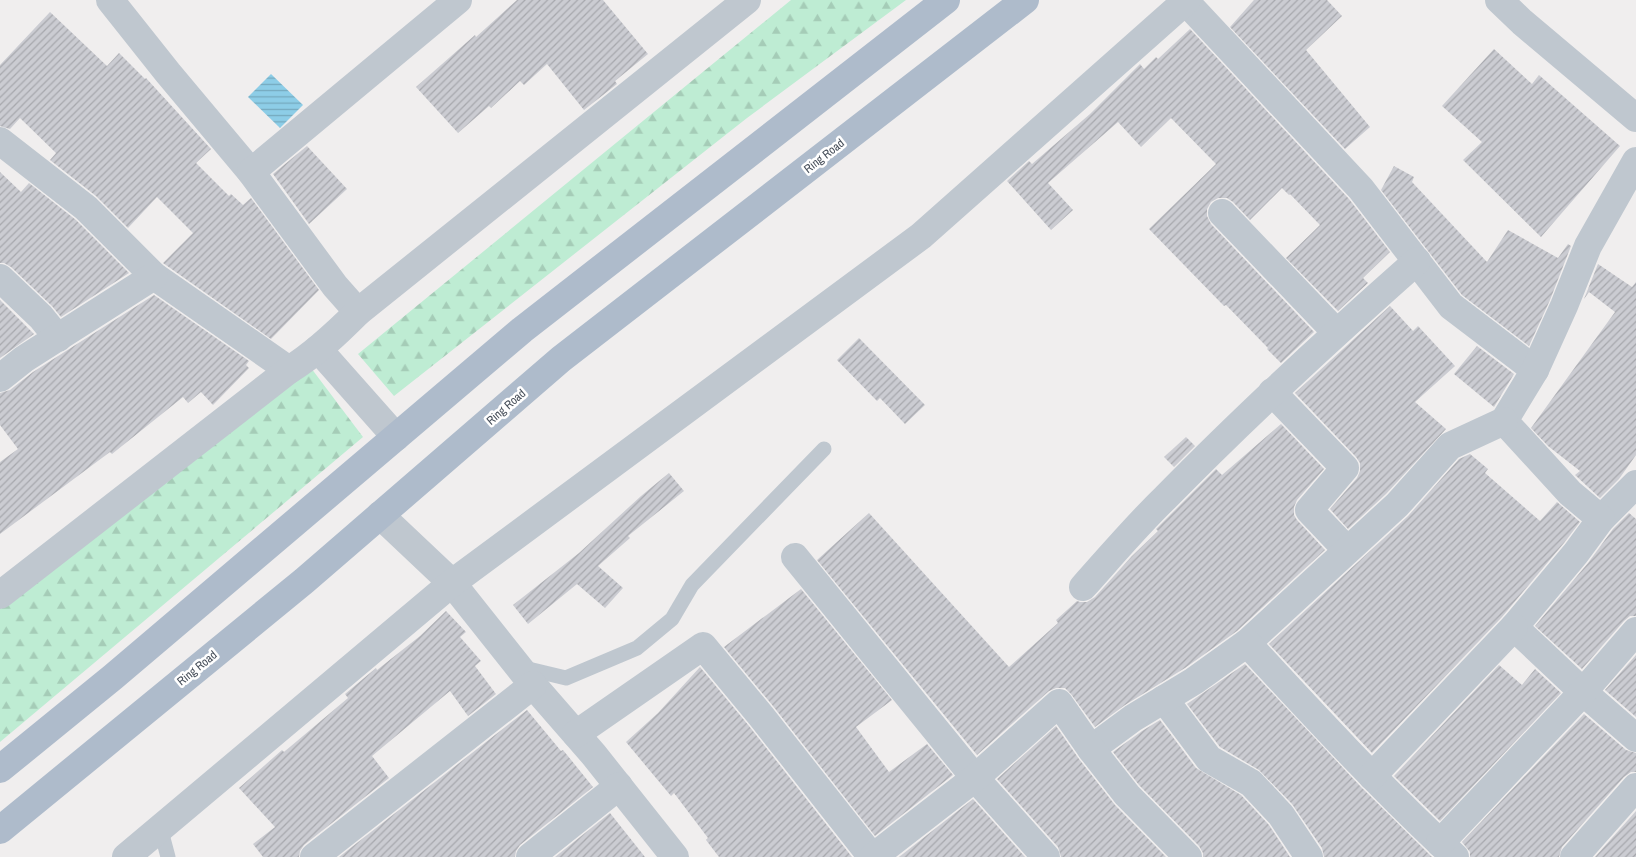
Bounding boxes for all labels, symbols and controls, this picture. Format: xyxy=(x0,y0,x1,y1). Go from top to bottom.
street label: Ring Road xyxy=(801,135,847,177)
street label: Ring Road xyxy=(483,386,529,428)
street label: Ring Road xyxy=(174,647,220,689)

